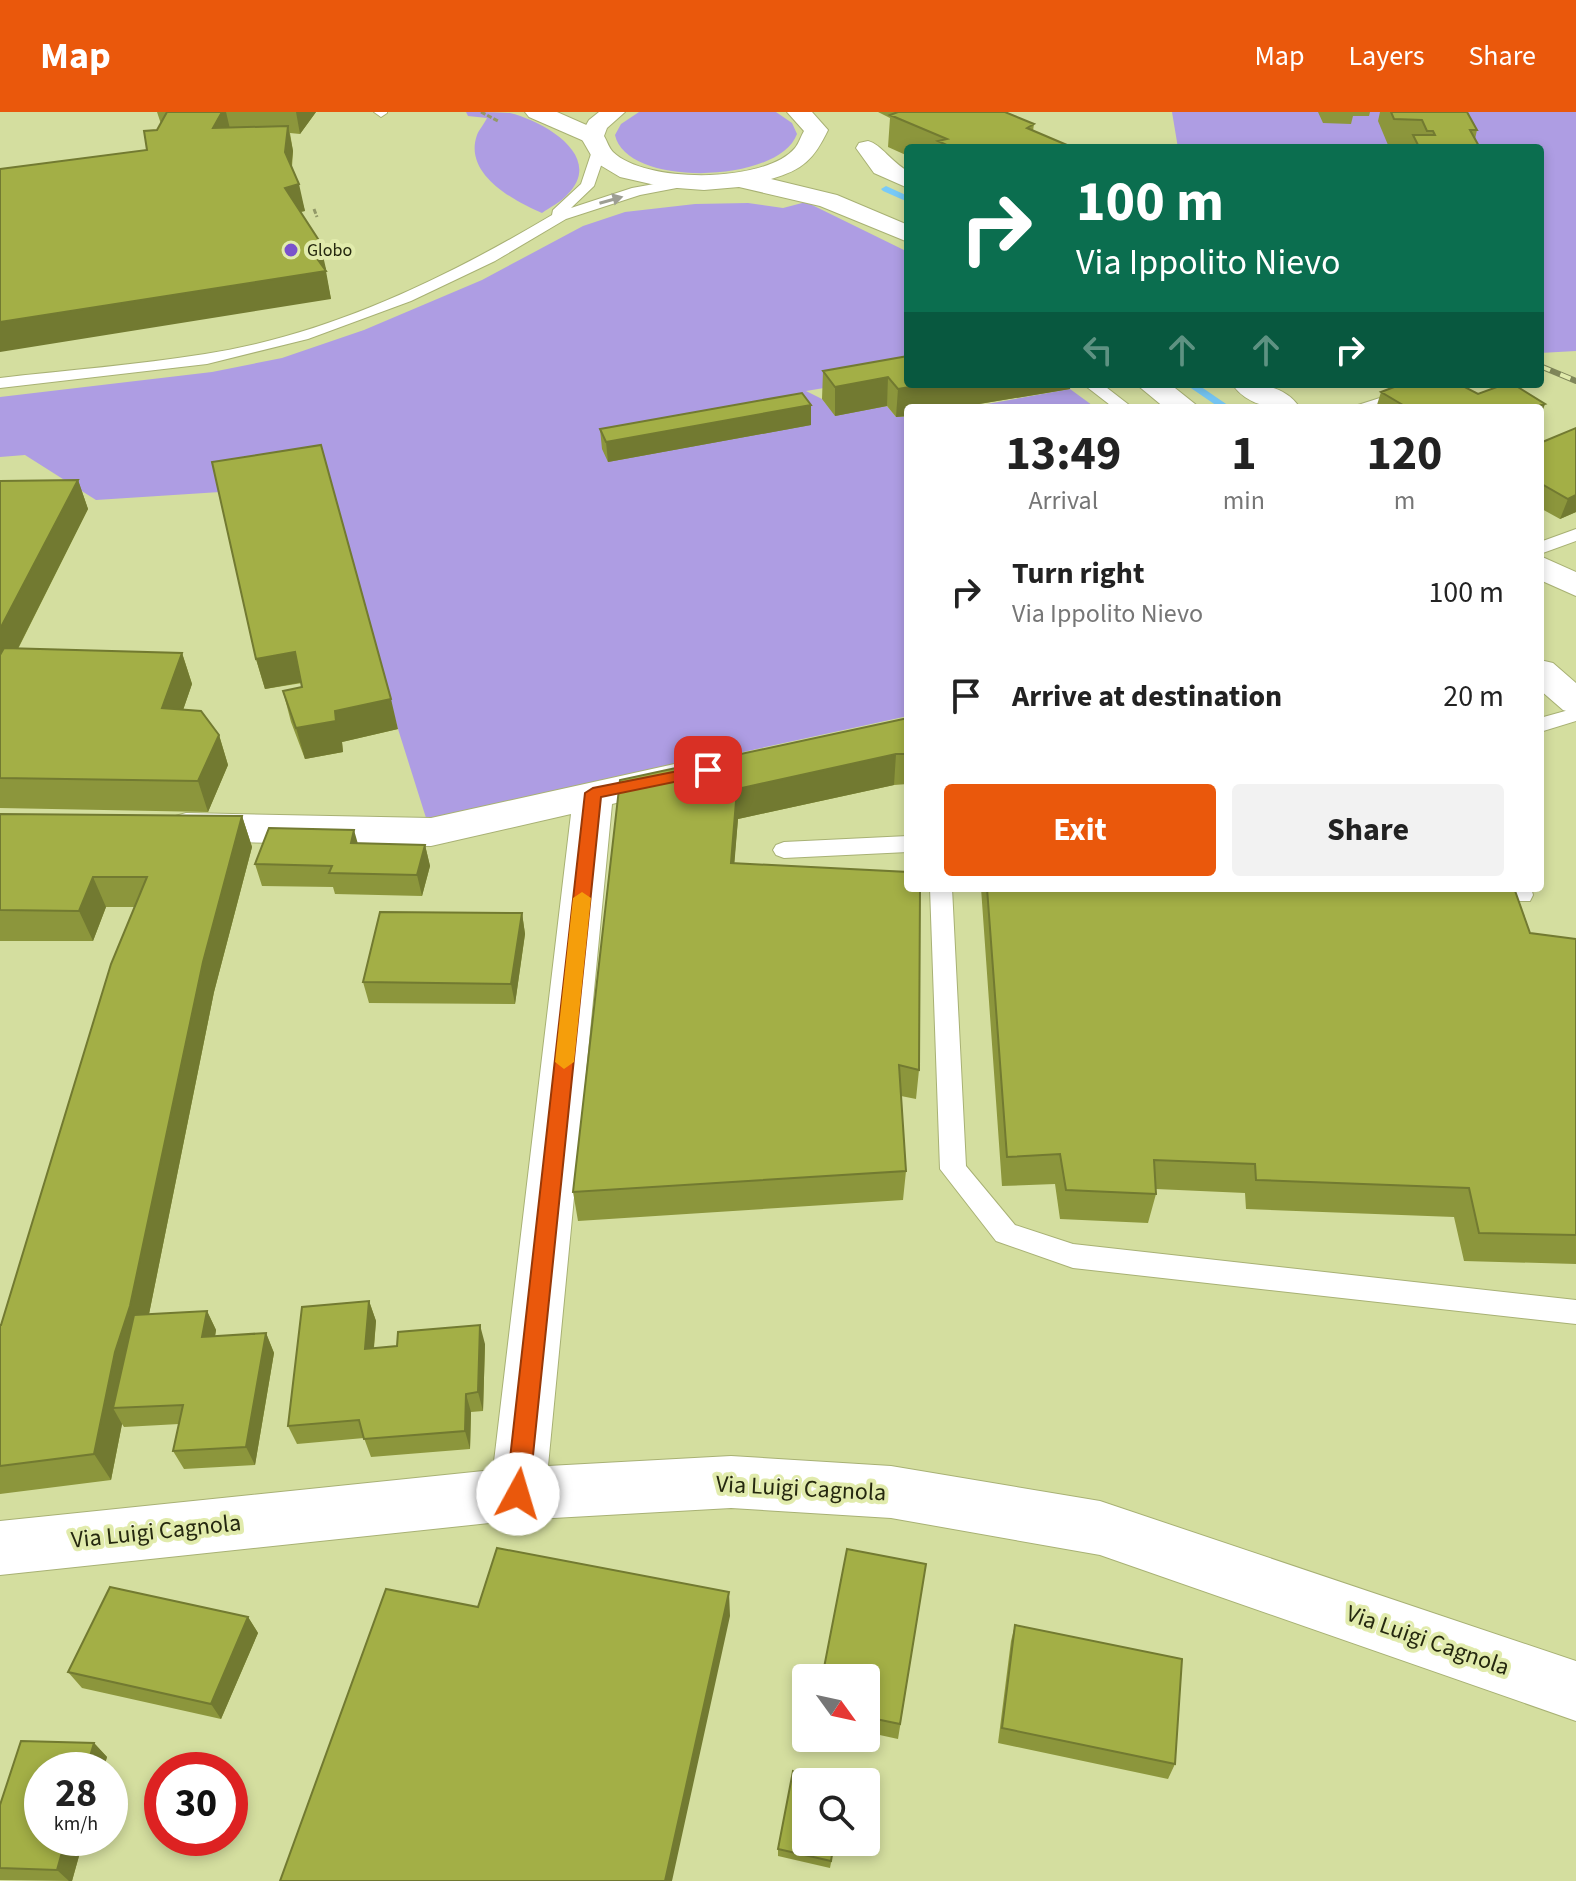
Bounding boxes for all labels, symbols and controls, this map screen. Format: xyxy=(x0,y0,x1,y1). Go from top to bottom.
text: Map xyxy=(40,29,111,83)
text: Map xyxy=(1254,36,1304,76)
text: Layers xyxy=(1348,36,1424,76)
text: Share xyxy=(1468,36,1536,76)
text: 100 m xyxy=(1076,163,1224,242)
icon: right xyxy=(944,176,1048,280)
one-way arrow xyxy=(599,193,623,206)
text: Via Ippolito Nievo xyxy=(1076,237,1341,288)
place label: Globo xyxy=(307,238,352,263)
marker: Globo xyxy=(282,241,300,259)
icon: left xyxy=(1076,328,1120,372)
icon: ahead xyxy=(1160,328,1204,372)
icon: ahead xyxy=(1244,328,1288,372)
icon: right xyxy=(1328,328,1372,372)
text: 13:49 xyxy=(1005,420,1121,488)
text: 1 xyxy=(1231,420,1257,488)
text: 120 xyxy=(1366,420,1442,488)
text: Arrival xyxy=(1028,482,1098,519)
text: min xyxy=(1223,482,1265,519)
text: m xyxy=(1394,482,1415,519)
text: Turn right xyxy=(1012,552,1144,595)
icon: right xyxy=(944,570,988,614)
text: 100 m xyxy=(1428,571,1504,614)
text: Via Ippolito Nievo xyxy=(1012,595,1203,632)
icon: arrive xyxy=(944,674,988,718)
text: Arrive at destination xyxy=(1012,675,1282,718)
text: 20 m xyxy=(1443,675,1504,718)
pin xyxy=(674,736,742,804)
icon: arrive xyxy=(686,748,730,792)
button: Exit xyxy=(944,784,1216,876)
button: Share xyxy=(1232,784,1504,876)
position arrow xyxy=(476,1452,560,1536)
street label: Via Luigi Cagnola xyxy=(715,1467,887,1510)
street label: Via Luigi Cagnola xyxy=(69,1505,243,1558)
street label: Via Luigi Cagnola xyxy=(1341,1596,1514,1685)
north arrow xyxy=(792,1664,880,1752)
map controls xyxy=(792,1664,880,1856)
speed limit sign: 30 xyxy=(144,1752,248,1856)
text: 28 xyxy=(55,1765,97,1822)
button: search xyxy=(792,1768,880,1856)
text: km/h xyxy=(54,1810,98,1838)

